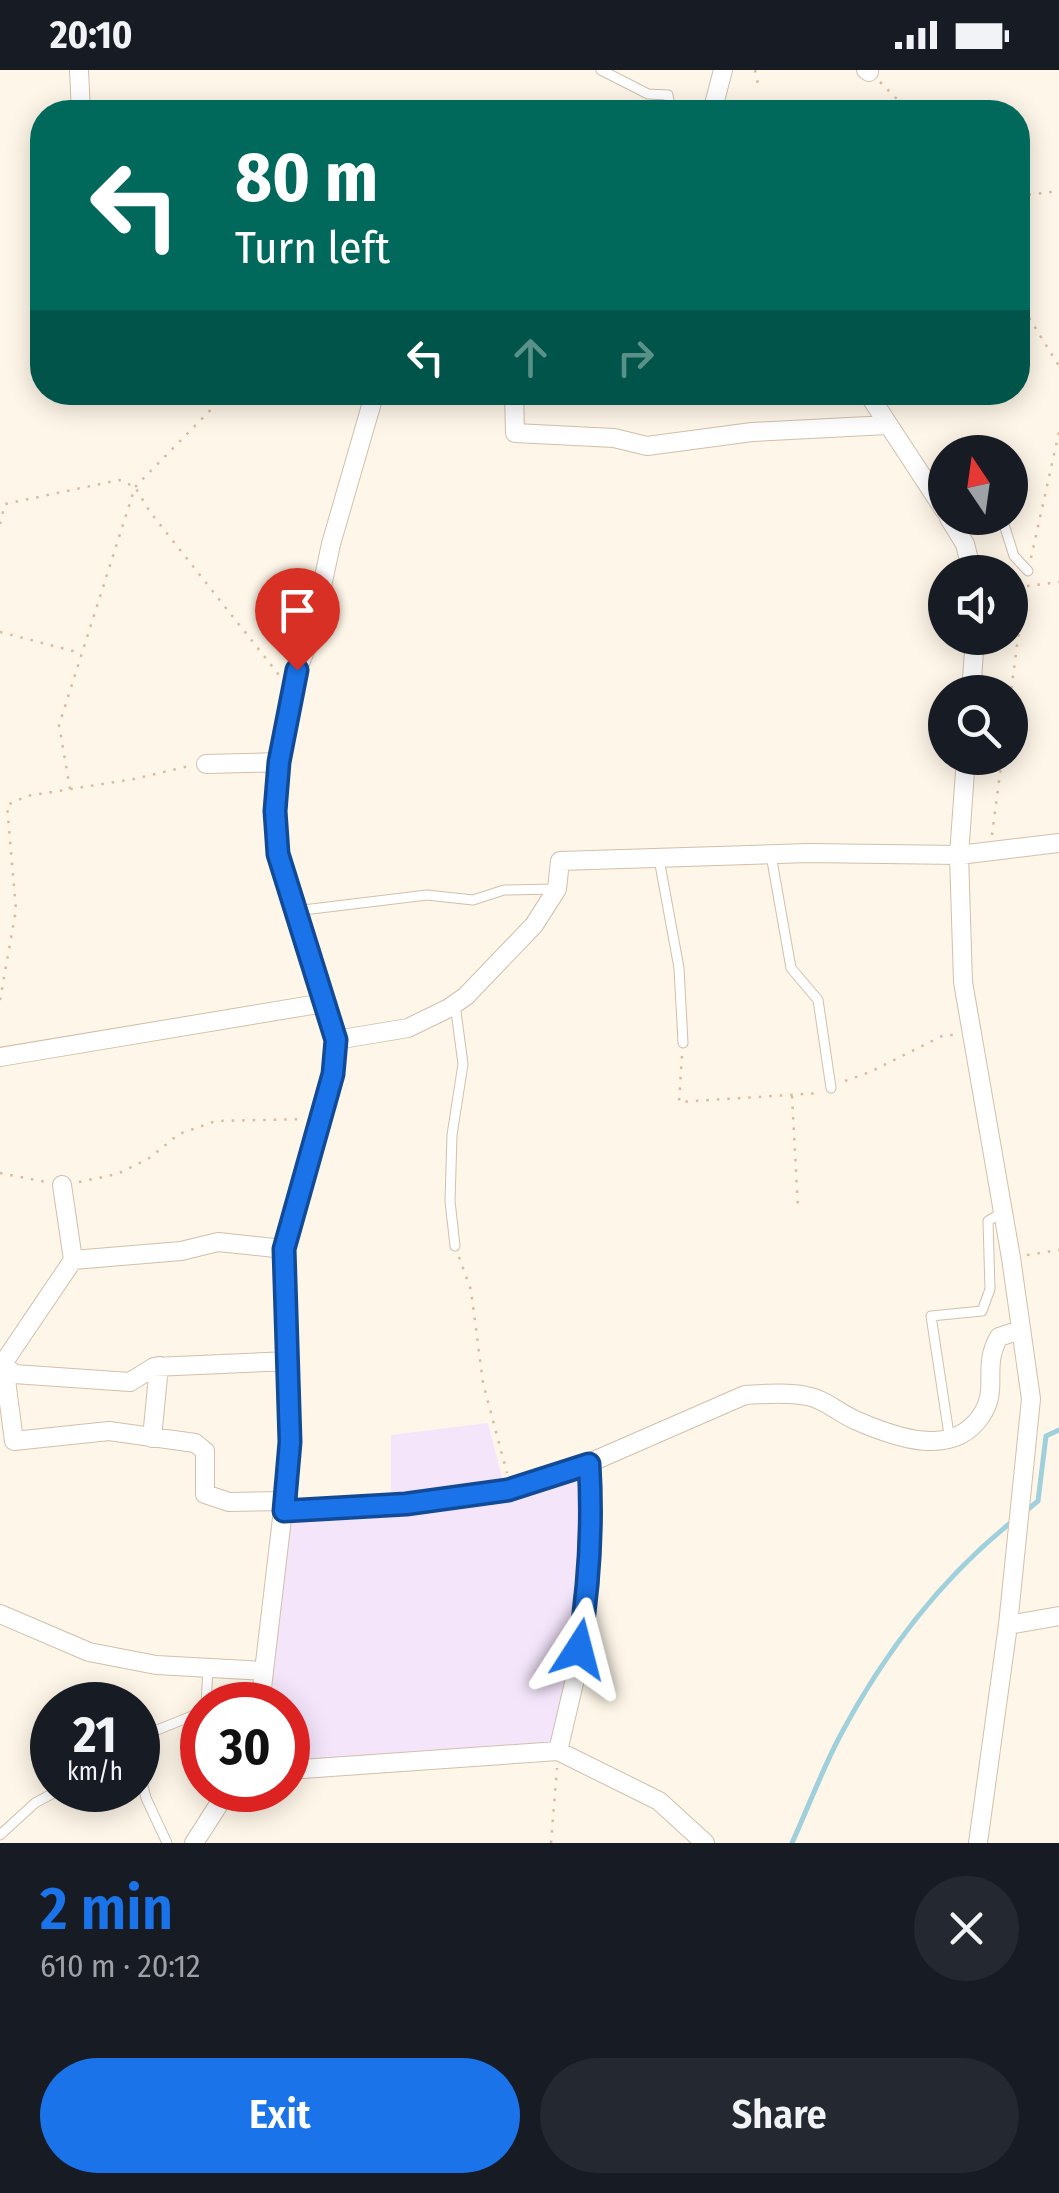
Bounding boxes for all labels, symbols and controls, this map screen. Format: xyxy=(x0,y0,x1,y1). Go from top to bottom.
text: 20:10 xyxy=(50,12,133,58)
text: 80 m xyxy=(235,136,378,220)
icon: left xyxy=(70,140,200,270)
text: Turn left xyxy=(235,221,390,275)
icon: left xyxy=(398,330,453,385)
icon: ahead xyxy=(503,330,558,385)
icon: right xyxy=(608,330,663,385)
north arrow xyxy=(928,435,1028,535)
map controls xyxy=(928,435,1028,775)
button: sound xyxy=(928,555,1028,655)
pin xyxy=(255,568,340,671)
icon: arrive xyxy=(270,583,325,638)
button: search xyxy=(928,675,1028,775)
position arrow xyxy=(527,1597,631,1701)
speed limit sign: 30 xyxy=(180,1682,310,1812)
text: 21 xyxy=(73,1705,117,1765)
text: km/h xyxy=(67,1757,123,1787)
text: 2 min xyxy=(40,1873,173,1945)
button: close xyxy=(914,1876,1019,1981)
text: 610 m · 20:12 xyxy=(40,1947,200,1985)
button: Exit xyxy=(40,2058,520,2173)
button: Share xyxy=(540,2058,1019,2173)

